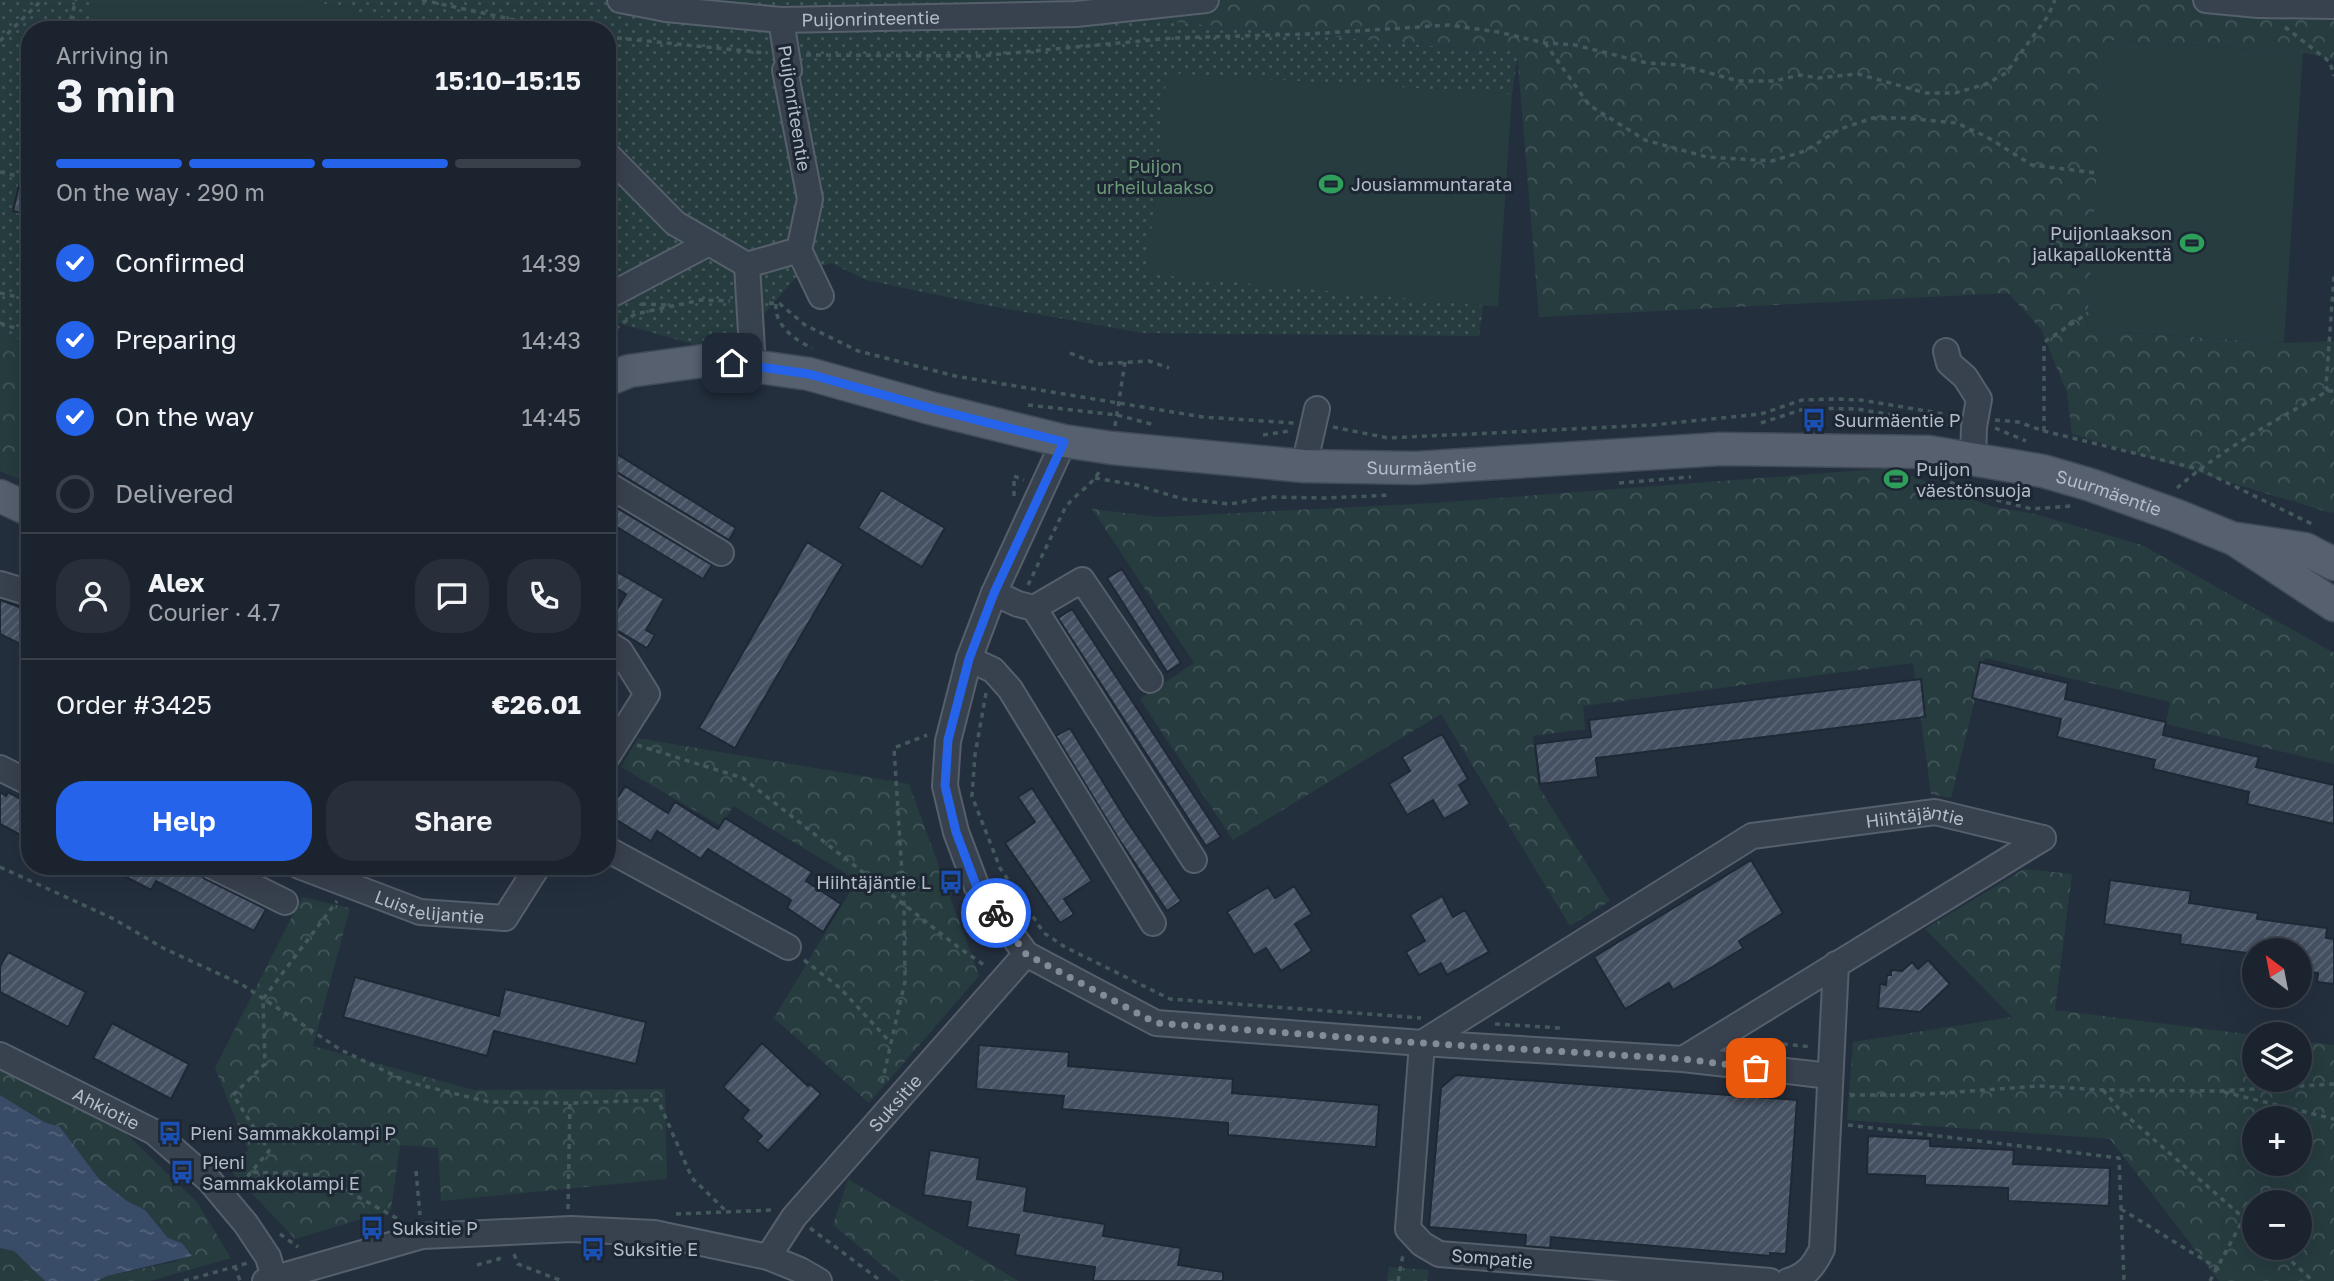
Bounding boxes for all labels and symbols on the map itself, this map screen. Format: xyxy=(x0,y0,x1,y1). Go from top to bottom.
street label: Puijonrinteentie xyxy=(801,6,940,31)
street label: Puijonriteentie xyxy=(774,43,816,173)
park label: Puijon urheilulaakso xyxy=(1096,155,1214,198)
sports icon: Jousiammuntarata xyxy=(1317,170,1345,198)
place label: Jousiammuntarata xyxy=(1351,173,1512,195)
place label: Puijonlaakson jalkapallokenttä xyxy=(2031,222,2172,265)
sports icon: Puijonlaakson jalkapallokenttä xyxy=(2178,229,2206,257)
pin xyxy=(702,333,762,393)
bus stop icon: Suurmäentie P xyxy=(1800,406,1828,434)
place label: Suurmäentie P xyxy=(1834,409,1961,431)
street label: Suurmäentie xyxy=(1366,453,1477,479)
place label: Puijon väestönsuoja xyxy=(1916,458,2031,501)
street label: Suurmäentie xyxy=(2053,464,2165,520)
sports icon: Puijon väestönsuoja xyxy=(1882,465,1910,493)
street label: Hiihtäjäntie xyxy=(1864,801,1967,832)
bus stop icon: Hiihtäjäntie L xyxy=(937,868,965,896)
place label: Hiihtäjäntie L xyxy=(816,871,931,893)
courier xyxy=(961,878,1031,948)
street label: Luistelijantie xyxy=(372,885,485,928)
north arrow xyxy=(2242,938,2312,1008)
pin xyxy=(1726,1038,1786,1098)
street label: Suksitie xyxy=(864,1069,926,1136)
street label: Ahkiotie xyxy=(70,1082,143,1134)
bus stop icon: Pieni Sammakkolampi P xyxy=(156,1119,184,1147)
place label: Pieni Sammakkolampi P xyxy=(190,1122,396,1144)
place label: Pieni Sammakkolampi E xyxy=(202,1151,360,1194)
bus stop icon: Pieni Sammakkolampi E xyxy=(168,1158,196,1186)
bus stop icon: Suksitie P xyxy=(358,1214,386,1242)
place label: Suksitie P xyxy=(392,1217,478,1239)
bus stop icon: Suksitie E xyxy=(579,1235,607,1263)
place label: Suksitie E xyxy=(613,1238,698,1260)
street label: Sompatie xyxy=(1450,1243,1534,1273)

